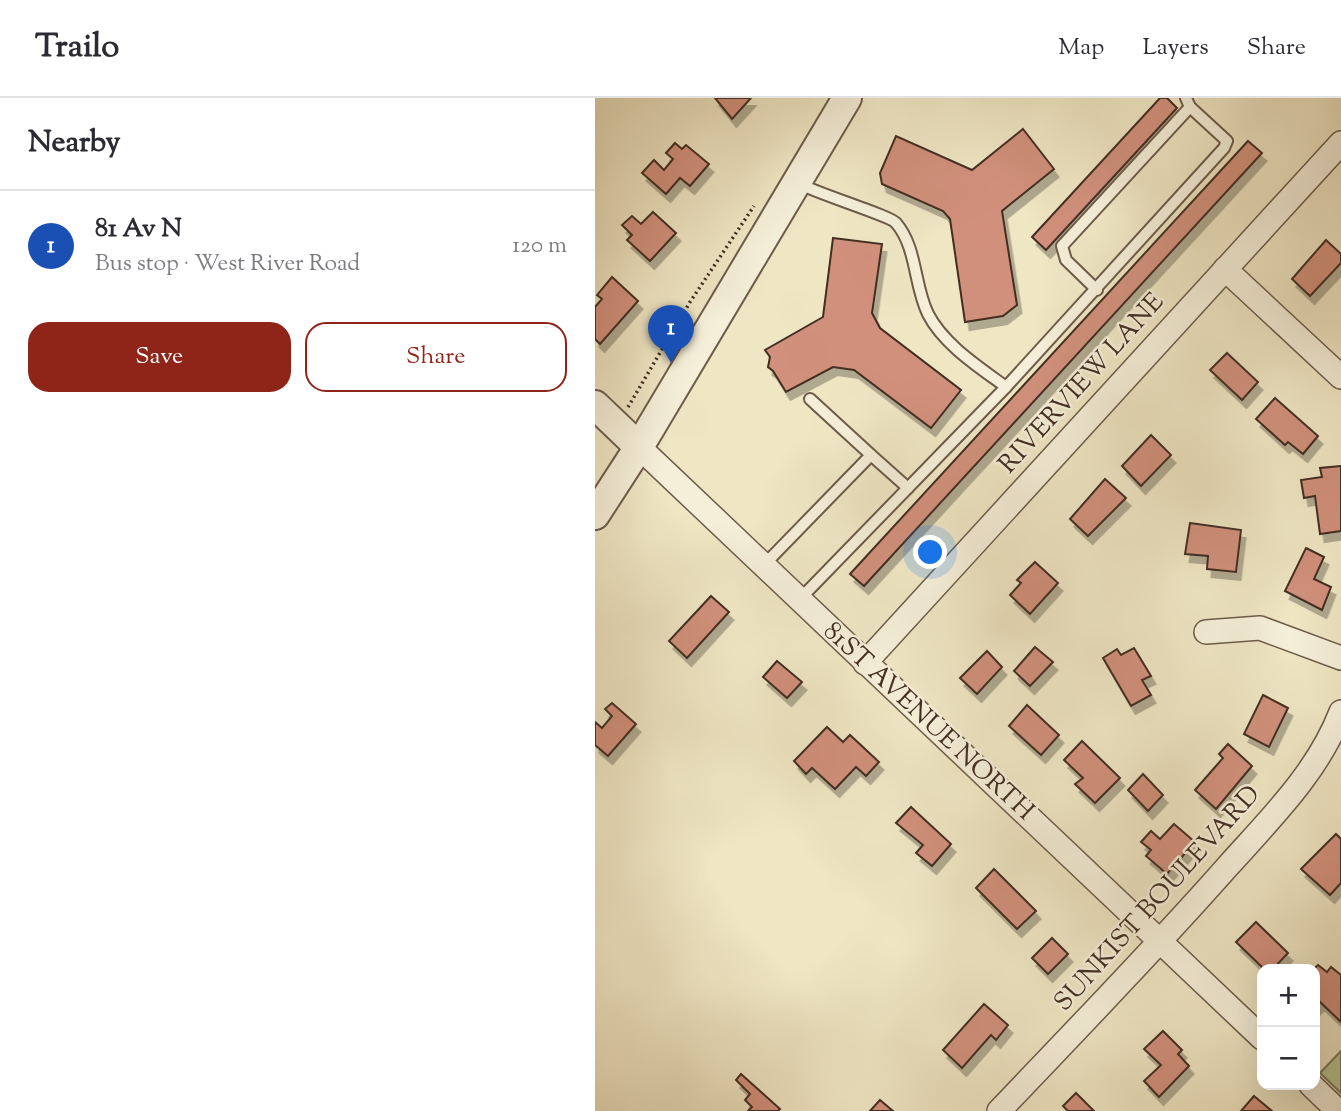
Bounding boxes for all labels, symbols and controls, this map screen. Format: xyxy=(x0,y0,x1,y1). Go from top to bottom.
text: Trailo xyxy=(35,24,119,72)
text: Map xyxy=(1058,31,1104,65)
text: Layers xyxy=(1142,31,1209,65)
text: Share xyxy=(1247,31,1306,65)
text: Nearby xyxy=(28,122,120,165)
text: 81 Av N xyxy=(95,211,182,248)
text: 1 xyxy=(47,230,55,263)
text: 120 m xyxy=(512,230,567,263)
text: Bus stop · West River Road xyxy=(95,248,360,281)
street label: RIVERVIEW LANE xyxy=(991,285,1174,483)
pin: 1 xyxy=(648,305,694,363)
button: Save xyxy=(28,322,291,392)
button: Share xyxy=(305,322,567,392)
your location xyxy=(913,535,947,569)
street label: 81ST AVENUE NORTH xyxy=(814,614,1042,830)
street label: SUNKIST BOULEVARD xyxy=(1046,778,1270,1020)
map controls xyxy=(1257,964,1320,1090)
button: + xyxy=(1257,964,1320,1027)
button: − xyxy=(1257,1027,1320,1090)

